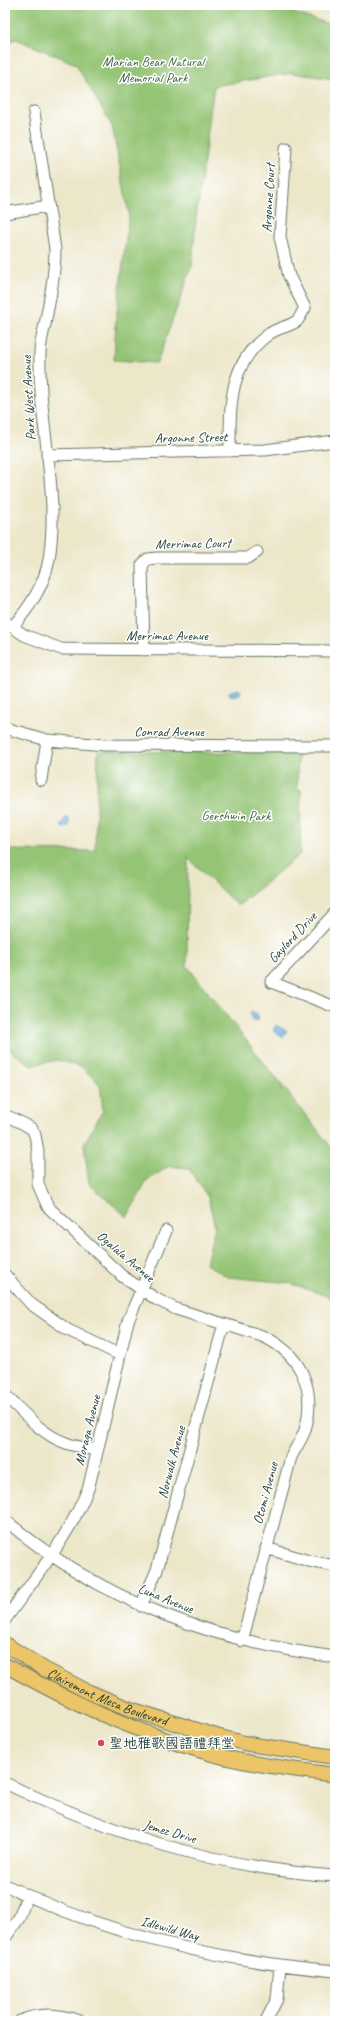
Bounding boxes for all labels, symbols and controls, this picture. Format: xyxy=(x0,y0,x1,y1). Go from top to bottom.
park label: Marian Bear Natural Memorial Park xyxy=(102,53,206,86)
street label: Argonne Court xyxy=(258,161,279,233)
street label: Park West Avenue xyxy=(18,354,39,441)
street label: Argonne Street xyxy=(155,428,229,447)
street label: Merrimac Court xyxy=(155,534,233,553)
street label: Merrimac Avenue xyxy=(126,627,209,644)
street label: Conrad Avenue xyxy=(134,723,205,740)
park label: Gershwin Park xyxy=(202,807,272,824)
street label: Gaylord Drive xyxy=(264,907,321,966)
street label: Ogalala Avenue xyxy=(93,1227,159,1286)
street label: Moraga Avenue xyxy=(71,1392,105,1467)
street label: Norwalk Avenue xyxy=(154,1423,190,1500)
street label: Otomi Avenue xyxy=(249,1459,282,1526)
street label: Luna Avenue xyxy=(136,1580,197,1618)
street label: Clairemont Mesa Boulevard xyxy=(45,1664,172,1730)
place label: 聖地雅歌國語禮拜堂 xyxy=(109,1735,235,1752)
marker: 聖地雅歌國語禮拜堂 xyxy=(96,1738,106,1748)
street label: Jemez Drive xyxy=(141,1816,199,1847)
street label: Idlewild Way xyxy=(139,1913,202,1945)

